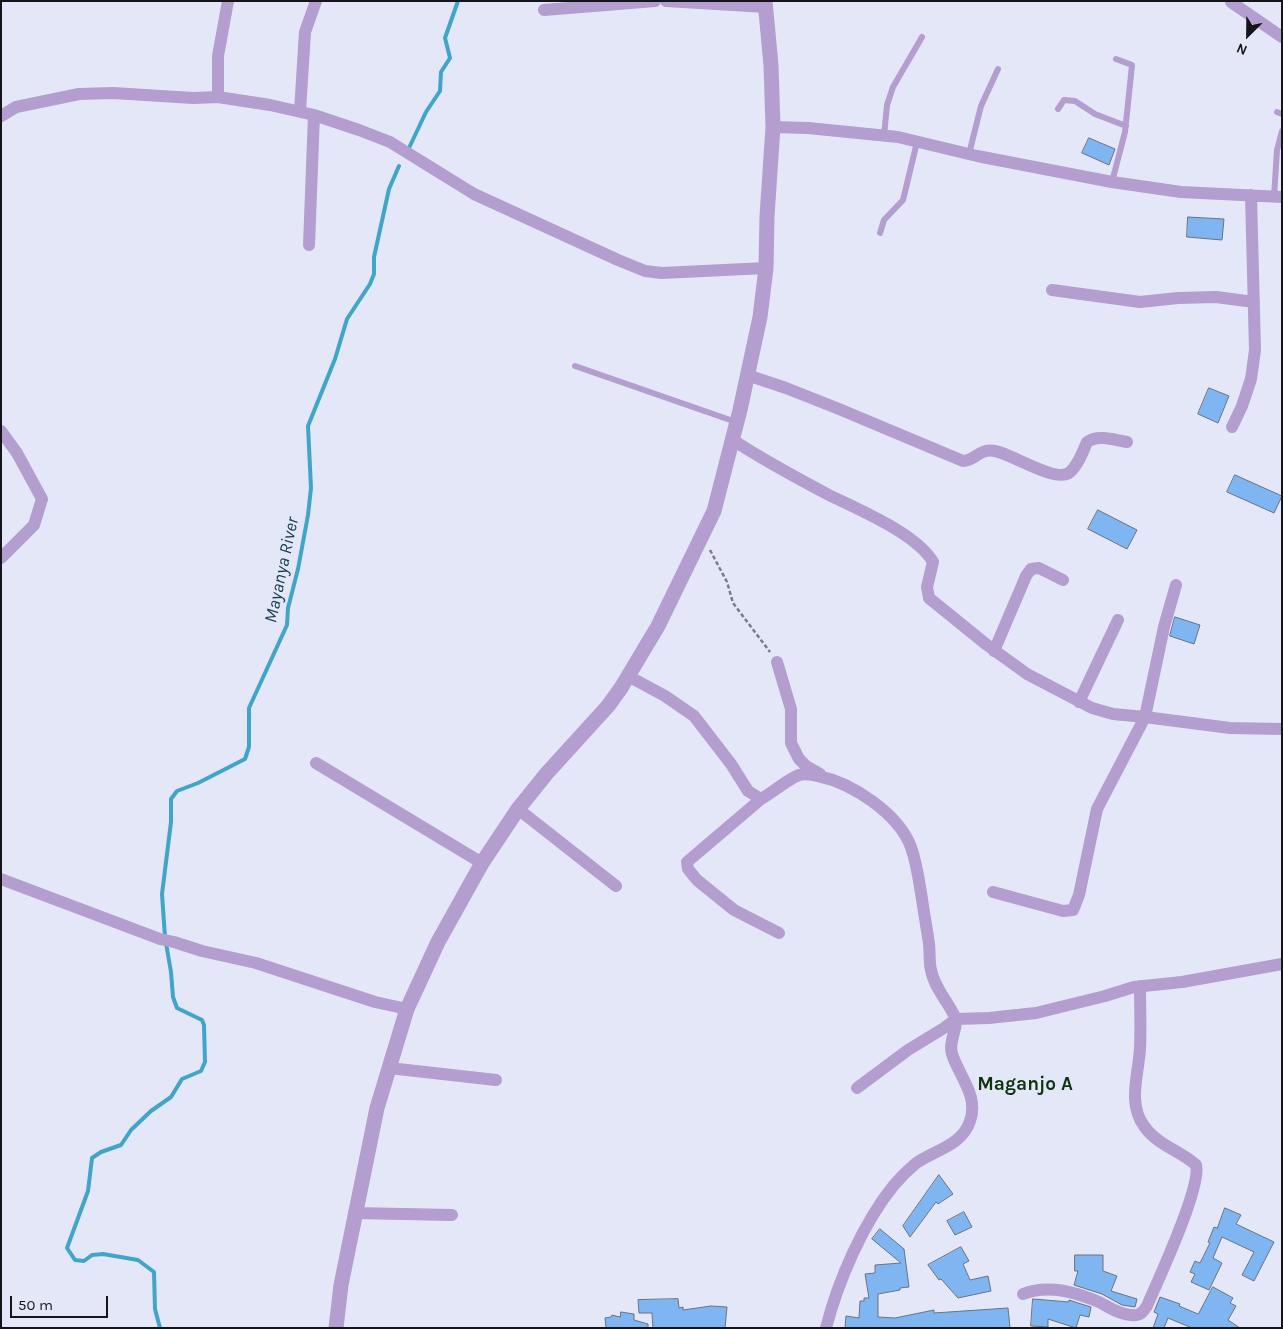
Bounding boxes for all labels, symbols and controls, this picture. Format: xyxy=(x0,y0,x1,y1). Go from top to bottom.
north arrow xyxy=(1223,10,1273,60)
text: N xyxy=(1234,39,1250,59)
water label: Mayanya River xyxy=(260,515,304,625)
district label: Maganjo A xyxy=(977,1074,1073,1096)
scale bar xyxy=(12,1286,110,1318)
text: 50 m xyxy=(18,1296,53,1314)

